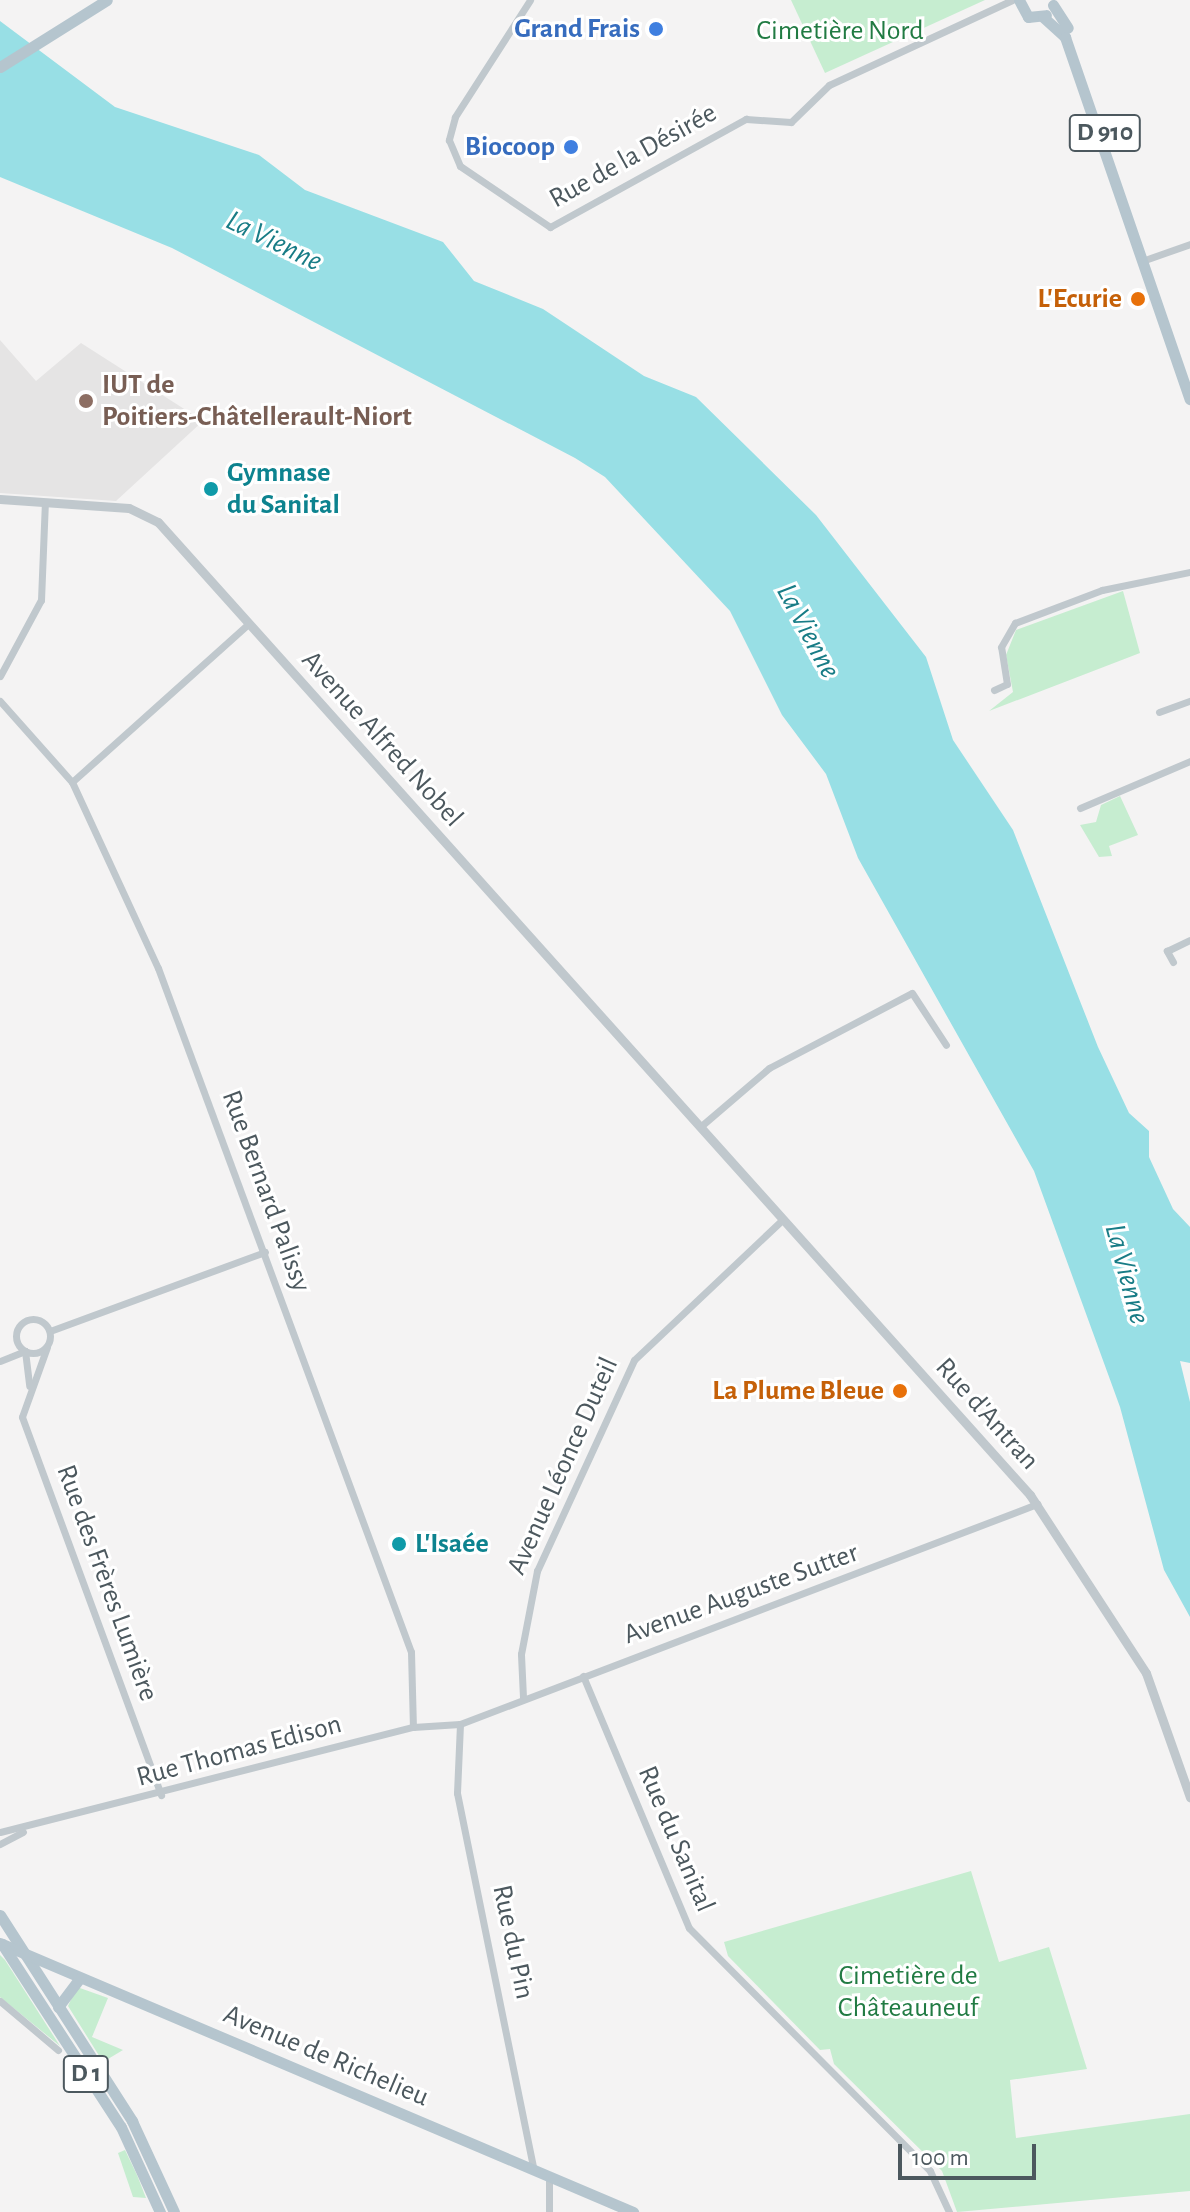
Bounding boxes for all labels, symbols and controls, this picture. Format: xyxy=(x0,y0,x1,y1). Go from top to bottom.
place label: Grand Frais xyxy=(514,12,640,46)
park label: Cimetière Nord xyxy=(756,14,924,48)
marker: Grand Frais xyxy=(647,20,665,38)
street label: Rue de la Désirée xyxy=(543,96,723,216)
road number: D 910 xyxy=(1067,111,1143,155)
place label: Biocoop xyxy=(465,130,555,164)
marker: Biocoop xyxy=(562,138,580,156)
water label: La Vienne xyxy=(220,202,328,280)
place label: L'Ecurie xyxy=(1038,282,1122,316)
marker: L'Ecurie xyxy=(1129,290,1147,308)
place label: IUT de Poitiers-Châtellerault-Niort xyxy=(102,368,412,434)
marker: IUT de Poitiers-Châtellerault-Niort xyxy=(77,392,95,410)
place label: Gymnase du Sanital xyxy=(227,456,340,522)
marker: Gymnase du Sanital xyxy=(202,480,220,498)
water label: La Vienne xyxy=(768,577,848,685)
street label: Avenue Alfred Nobel xyxy=(294,644,470,834)
street label: Rue Bernard Palissy xyxy=(214,1086,318,1296)
water label: La Vienne xyxy=(1096,1220,1158,1328)
street label: Rue d'Antran xyxy=(928,1351,1046,1477)
street label: Avenue Léonce Duteil xyxy=(500,1352,626,1580)
place label: La Plume Bleue xyxy=(712,1374,884,1408)
marker: La Plume Bleue xyxy=(891,1382,909,1400)
street label: Rue des Frères Lumière xyxy=(49,1460,165,1706)
place label: L'Isaée xyxy=(415,1527,489,1561)
marker: L'Isaée xyxy=(390,1535,408,1553)
street label: Avenue Auguste Sutter xyxy=(619,1536,863,1652)
street label: Rue Thomas Edison xyxy=(133,1707,345,1795)
street label: Rue du Sanital xyxy=(630,1761,722,1917)
street label: Rue du Pin xyxy=(485,1882,541,2002)
park label: Cimetière de Châteauneuf xyxy=(838,1959,978,2025)
street label: Avenue de Richelieu xyxy=(218,1998,434,2114)
road number: D 1 xyxy=(62,2052,110,2096)
scale bar xyxy=(902,2128,1040,2178)
text: 100 m xyxy=(912,2146,969,2170)

